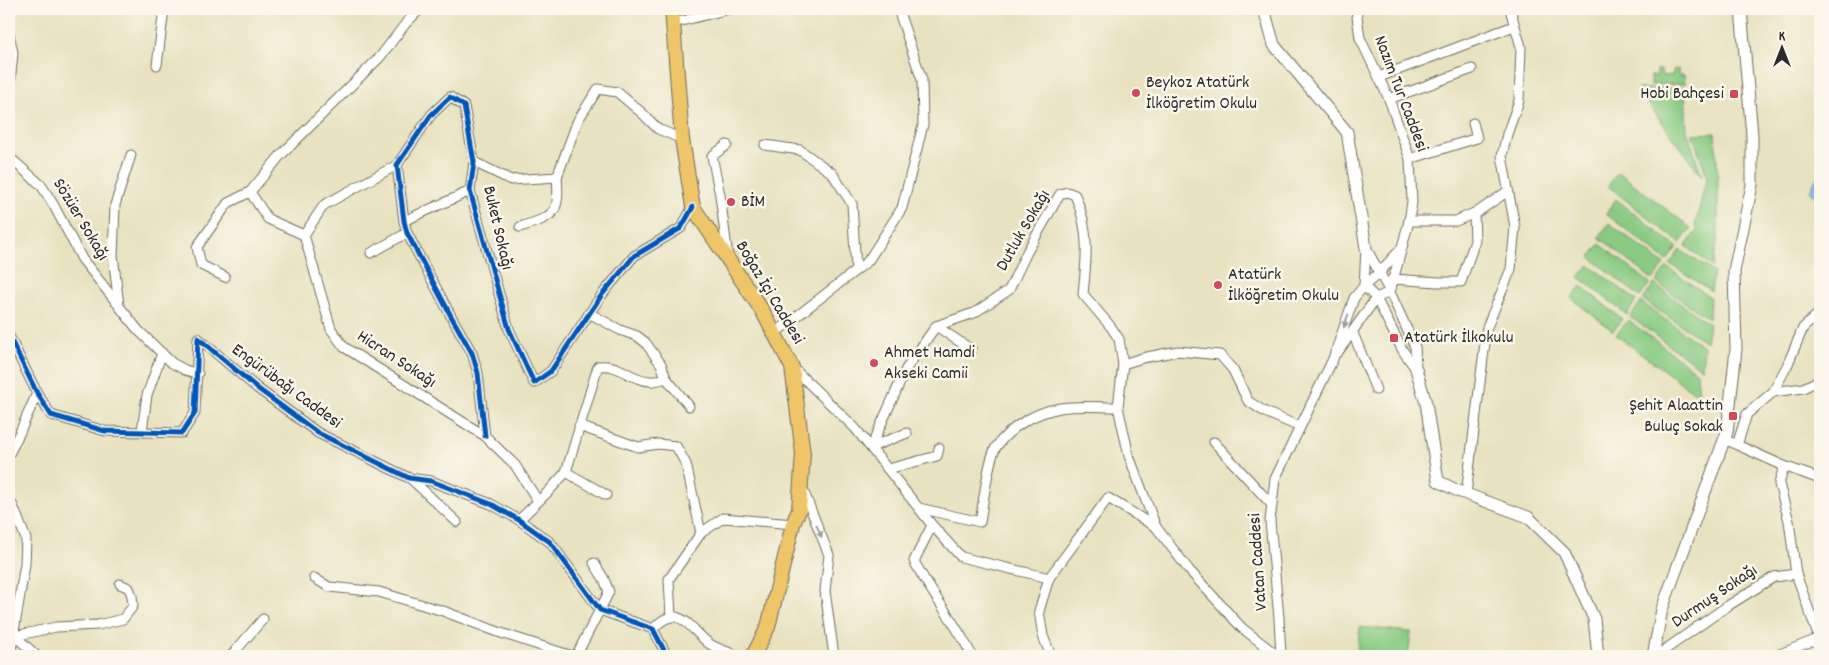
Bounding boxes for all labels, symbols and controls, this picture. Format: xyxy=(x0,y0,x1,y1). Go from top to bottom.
north arrow xyxy=(1756,22,1806,72)
text: K xyxy=(1779,27,1786,47)
street label: Nazım Tur Caddesi xyxy=(1366,32,1434,156)
place label: Beykoz Atatürk İlköğretim Okulu xyxy=(1146,71,1257,117)
place label: Hobi Bahçesi xyxy=(1640,82,1724,107)
marker: Beykoz Atatürk İlköğretim Okulu xyxy=(1130,87,1142,99)
marker: Hobi Bahçesi xyxy=(1728,88,1740,100)
street label: Sözüer Sokağı xyxy=(46,174,114,266)
street label: Buket Sokağı xyxy=(475,184,519,272)
street label: Dutluk Sokağı xyxy=(991,186,1057,276)
place label: BİM xyxy=(741,190,765,215)
marker: BİM xyxy=(725,196,737,208)
street label: Boğaz İçi Caddesi xyxy=(728,237,810,349)
place label: Atatürk İlköğretim Okulu xyxy=(1228,263,1339,309)
marker: Atatürk İlköğretim Okulu xyxy=(1212,279,1224,291)
one-way arrow xyxy=(1342,314,1350,329)
street label: Hicran Sokağı xyxy=(351,325,441,395)
place label: Atatürk İlkokulu xyxy=(1404,326,1513,351)
marker: Atatürk İlkokulu xyxy=(1388,332,1400,344)
street label: Engürübağı Caddesi xyxy=(226,338,346,436)
place label: Ahmet Hamdi Akseki Camii xyxy=(884,341,975,387)
marker: Ahmet Hamdi Akseki Camii xyxy=(868,357,880,369)
place label: Şehit Alaattin Buluç Sokak xyxy=(1629,394,1723,440)
marker: Şehit Alaattin Buluç Sokak xyxy=(1727,410,1739,422)
street label: Vatan Caddesi xyxy=(1243,512,1275,612)
one-way arrow xyxy=(816,523,824,538)
street label: Durmuş Sokağı xyxy=(1667,559,1763,635)

